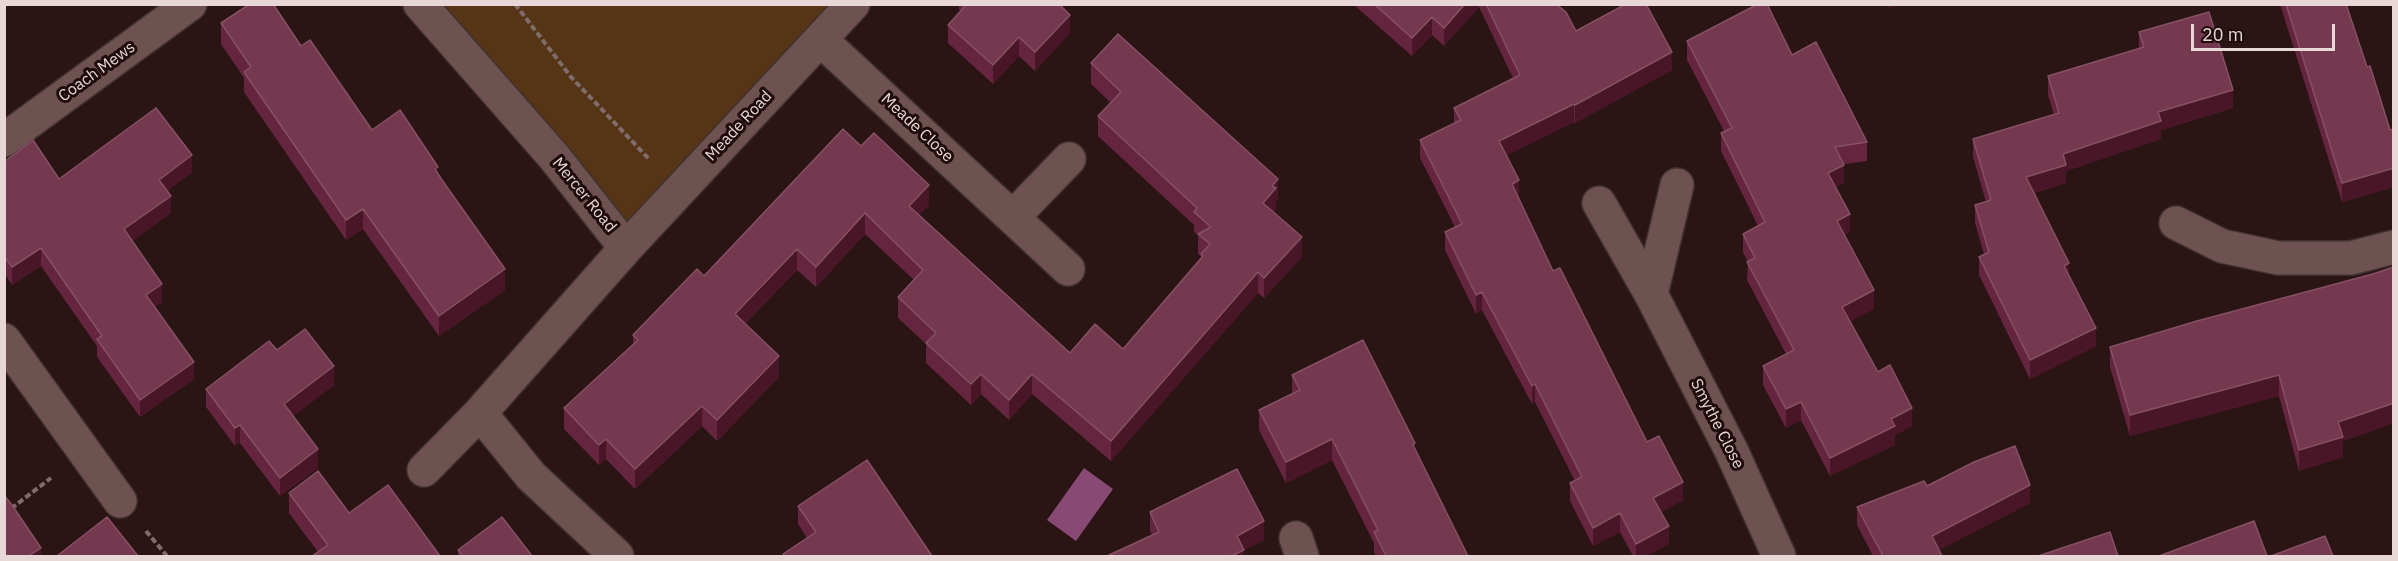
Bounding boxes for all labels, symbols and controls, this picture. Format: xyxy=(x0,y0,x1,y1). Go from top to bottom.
scale bar xyxy=(2194,12,2338,50)
text: 20 m xyxy=(2202,23,2244,46)
street label: Coach Mews xyxy=(55,38,139,106)
street label: Meade Road xyxy=(702,87,776,165)
street label: Meade Close xyxy=(877,90,957,166)
street label: Mercer Road xyxy=(548,154,620,236)
street label: Smythe Close xyxy=(1686,376,1748,472)

